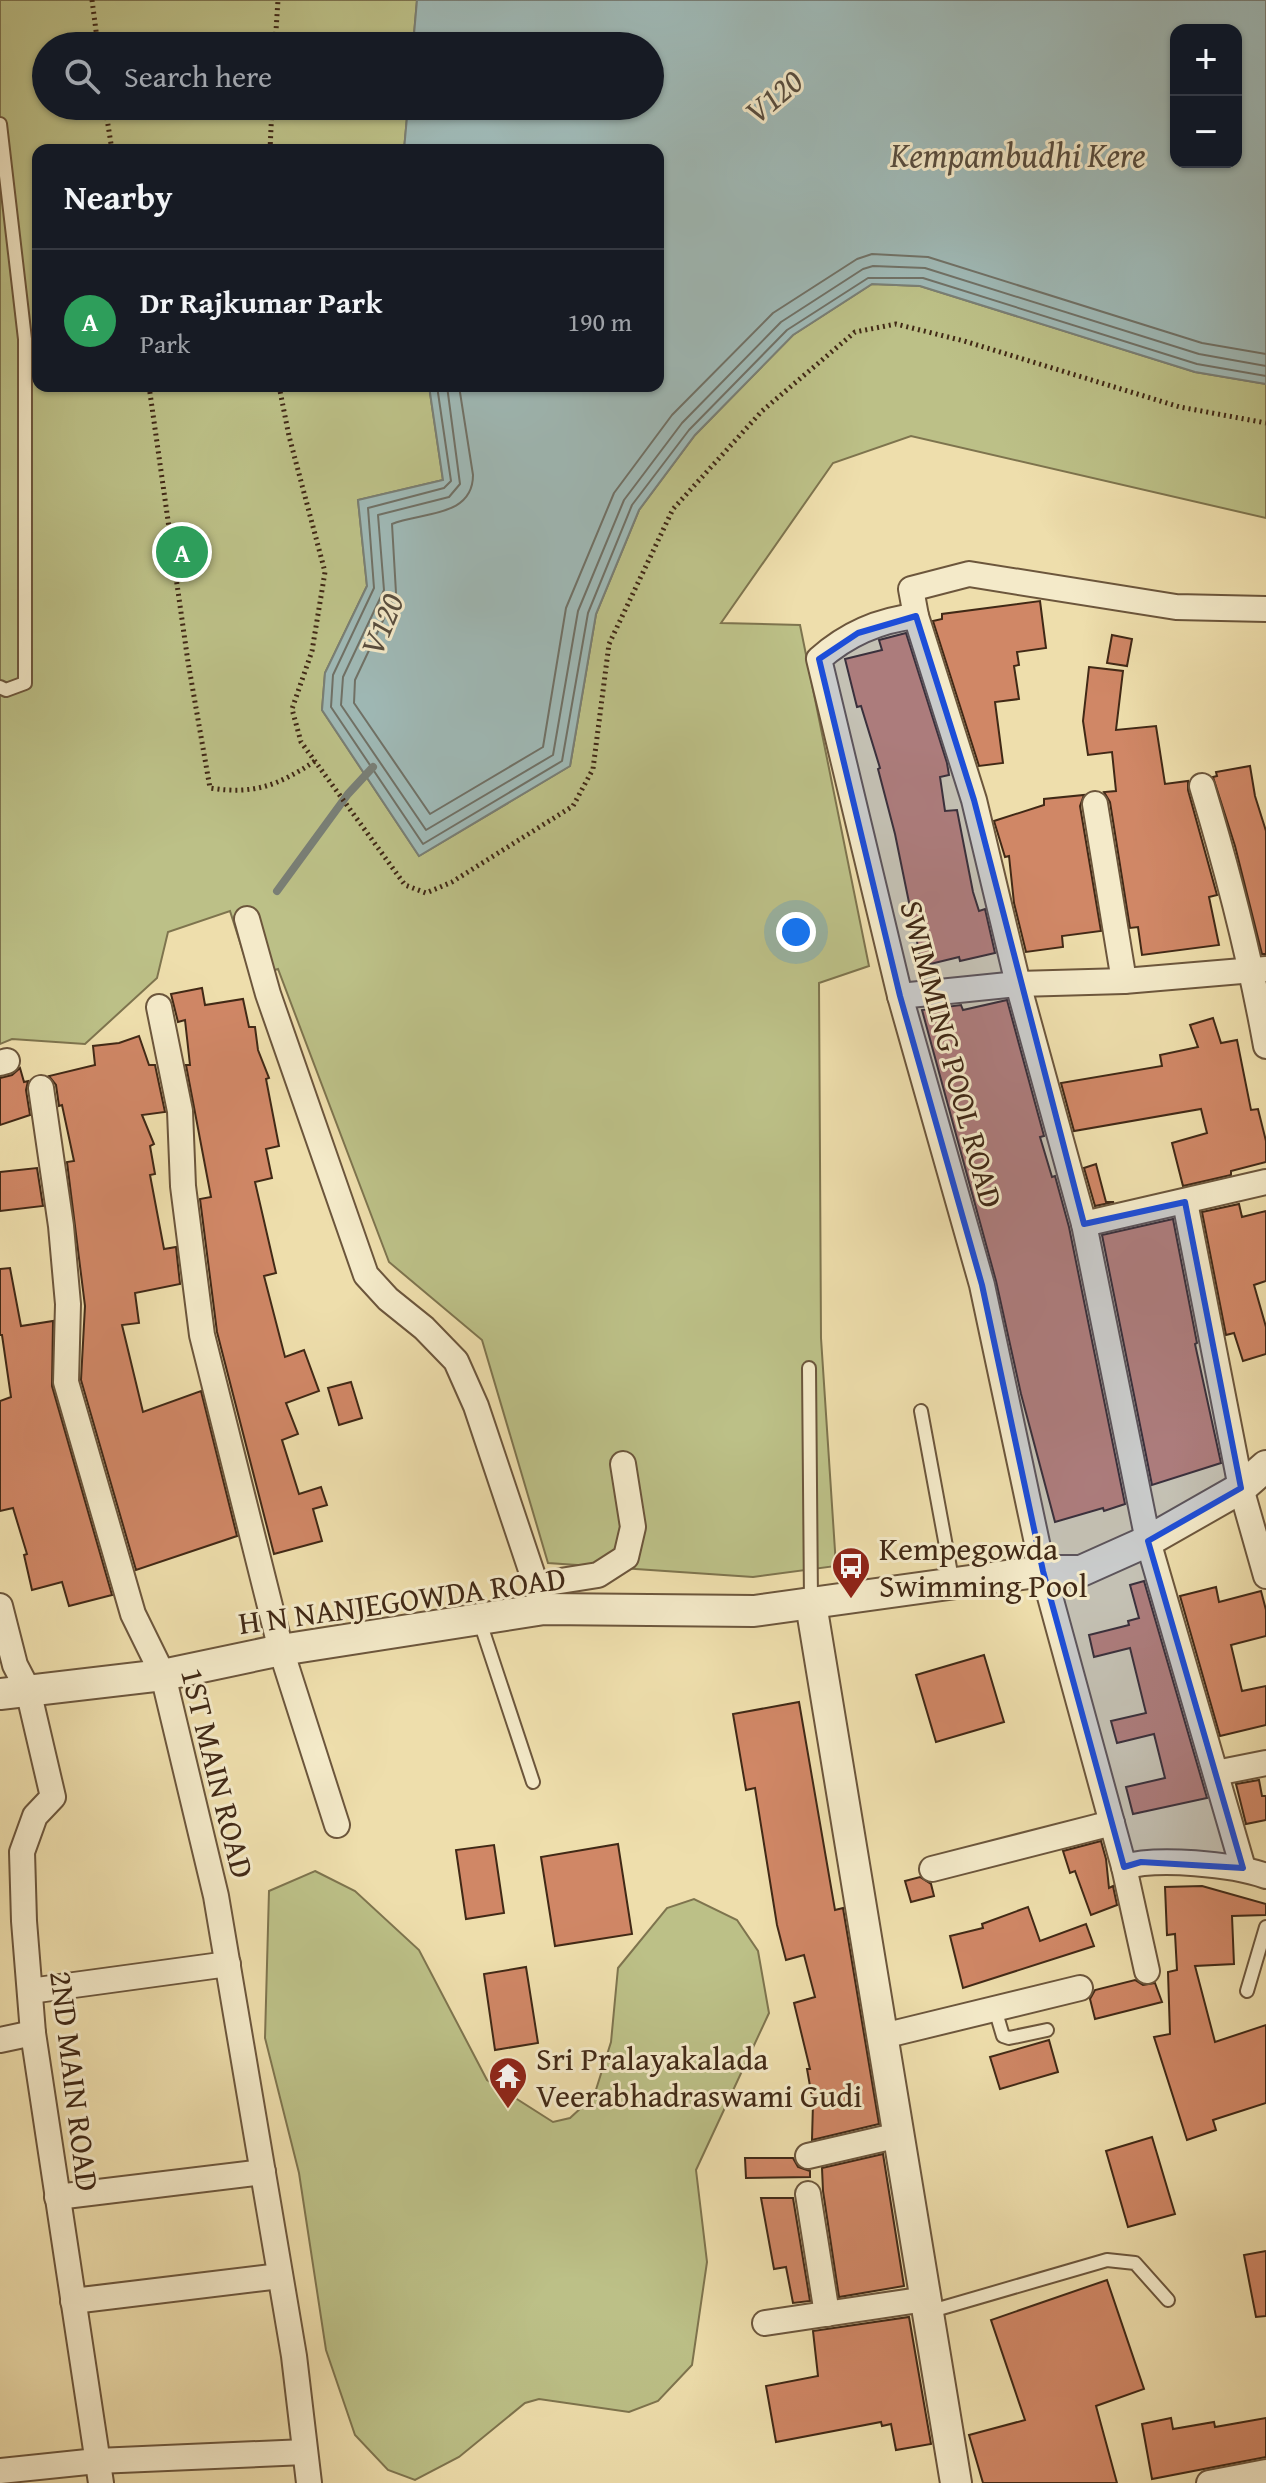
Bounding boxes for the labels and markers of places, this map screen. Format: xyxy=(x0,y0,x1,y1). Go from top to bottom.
pin: A xyxy=(156,522,208,582)
place label: Kempegowda Swimming Pool xyxy=(879,1525,1087,1609)
bus stop icon: Kempegowda Swimming Pool xyxy=(830,1545,872,1600)
place label: Sri Pralayakalada Veerabhadraswami Gudi xyxy=(536,2035,862,2119)
temple icon: Sri Pralayakalada Veerabhadraswami Gudi xyxy=(487,2055,529,2110)

